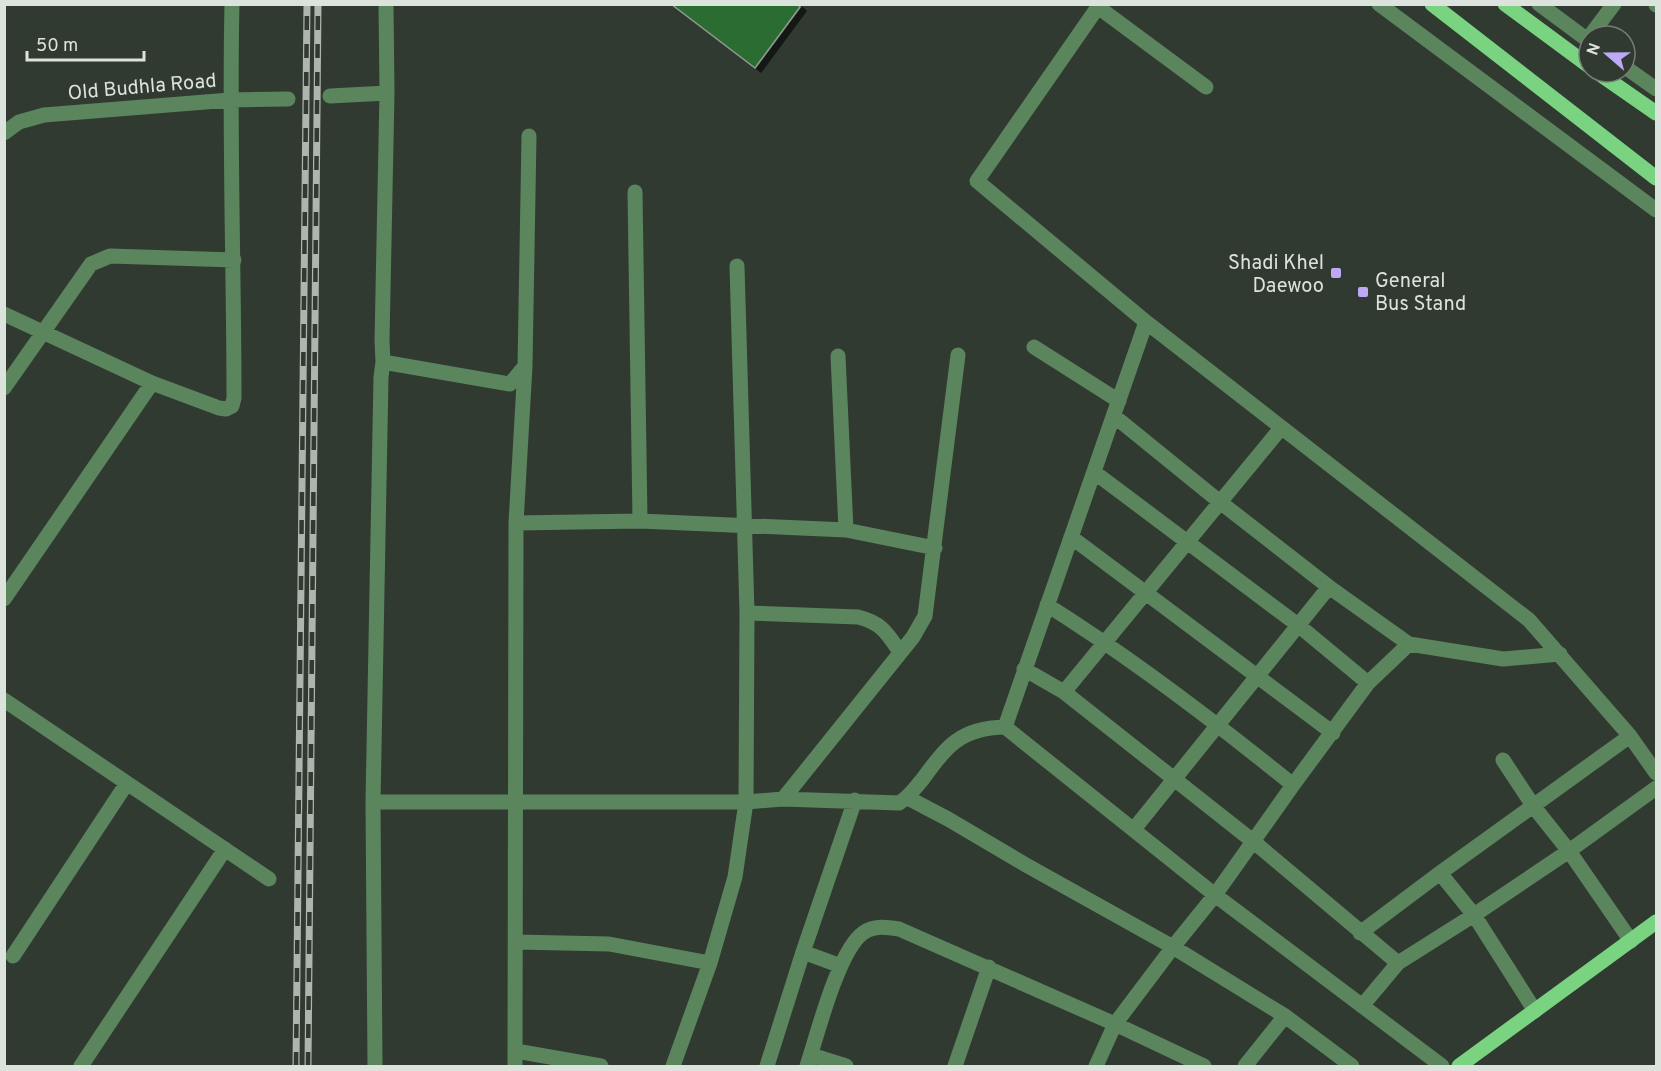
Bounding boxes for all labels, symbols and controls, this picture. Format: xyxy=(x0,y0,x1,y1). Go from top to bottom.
scale bar xyxy=(27,24,144,62)
north arrow xyxy=(1577,24,1637,84)
text: 50 m xyxy=(36,35,78,58)
text: N xyxy=(1583,41,1606,58)
street label: Old Budhla Road xyxy=(67,69,218,107)
place label: Shadi Khel Daewoo xyxy=(1228,251,1324,300)
marker: Shadi Khel Daewoo xyxy=(1329,266,1343,280)
place label: General Bus Stand xyxy=(1375,269,1466,318)
marker: General Bus Stand xyxy=(1356,285,1370,299)

